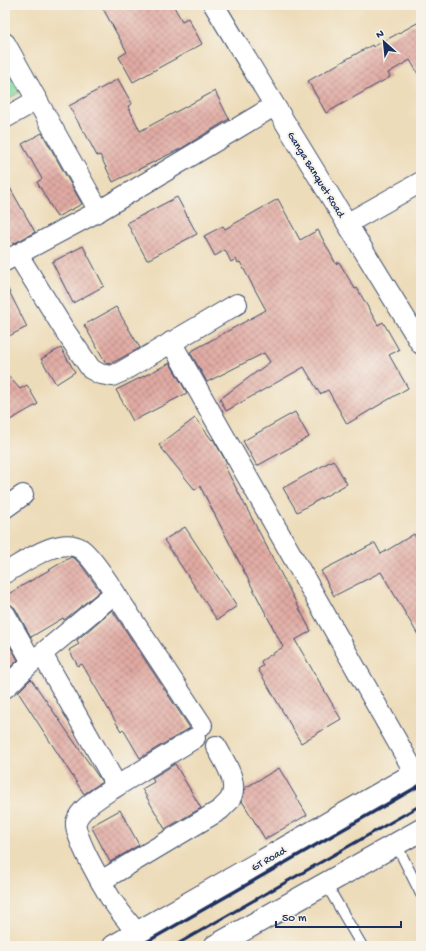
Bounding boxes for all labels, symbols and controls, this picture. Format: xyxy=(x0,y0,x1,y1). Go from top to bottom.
north arrow xyxy=(364,22,404,62)
text: N xyxy=(374,28,386,42)
street label: Ganga Banquet Road xyxy=(284,130,347,221)
street label: GT Road xyxy=(250,844,290,874)
scale bar xyxy=(276,903,401,929)
text: 50 m xyxy=(282,912,307,926)

